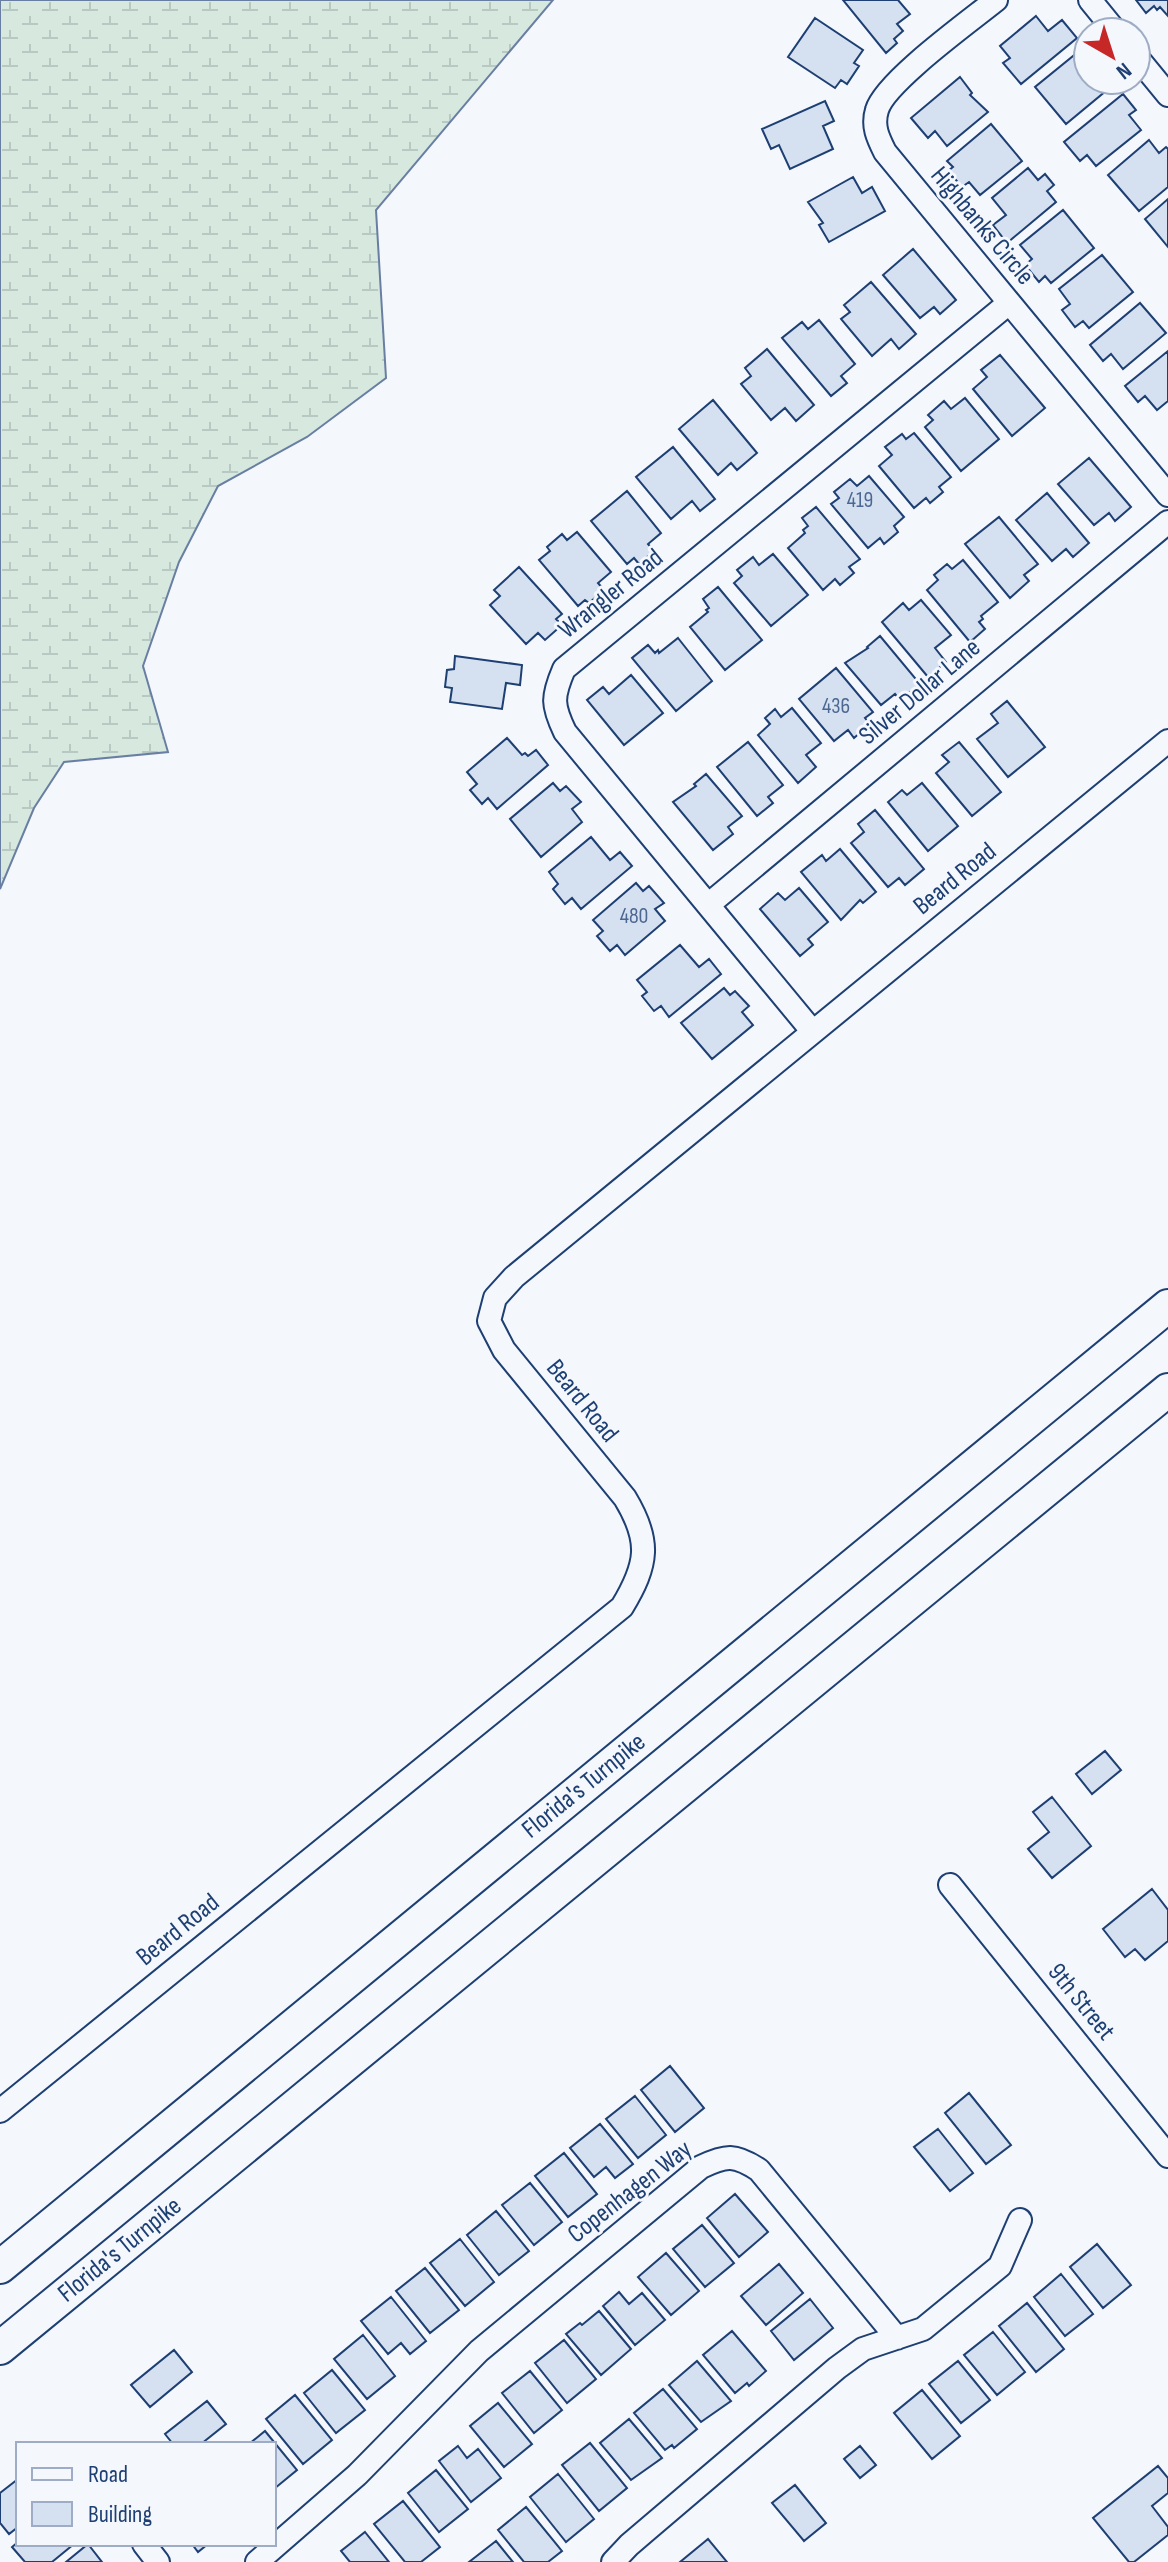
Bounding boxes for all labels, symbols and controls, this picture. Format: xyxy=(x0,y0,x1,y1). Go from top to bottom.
north arrow xyxy=(1072,16,1152,96)
text: N xyxy=(1111,56,1137,85)
street label: Highbanks Circle xyxy=(924,161,1040,291)
house number: 419 xyxy=(847,487,873,514)
street label: Wrangler Road xyxy=(553,542,669,646)
street label: Silver Dollar Lane xyxy=(853,632,987,752)
house number: 436 xyxy=(822,693,850,720)
street label: Beard Road xyxy=(907,836,1003,922)
house number: 480 xyxy=(620,903,648,930)
street label: Beard Road xyxy=(539,1353,625,1449)
street label: Florida's Turnpike xyxy=(516,1727,652,1845)
street label: Beard Road xyxy=(130,1887,226,1973)
street label: 9th Street xyxy=(1041,1957,1121,2047)
street label: Copenhagen Way xyxy=(562,2134,698,2250)
street label: Florida's Turnpike xyxy=(52,2191,188,2309)
legend xyxy=(16,2442,276,2546)
text: Road xyxy=(88,2460,128,2489)
text: Building xyxy=(88,2500,152,2529)

